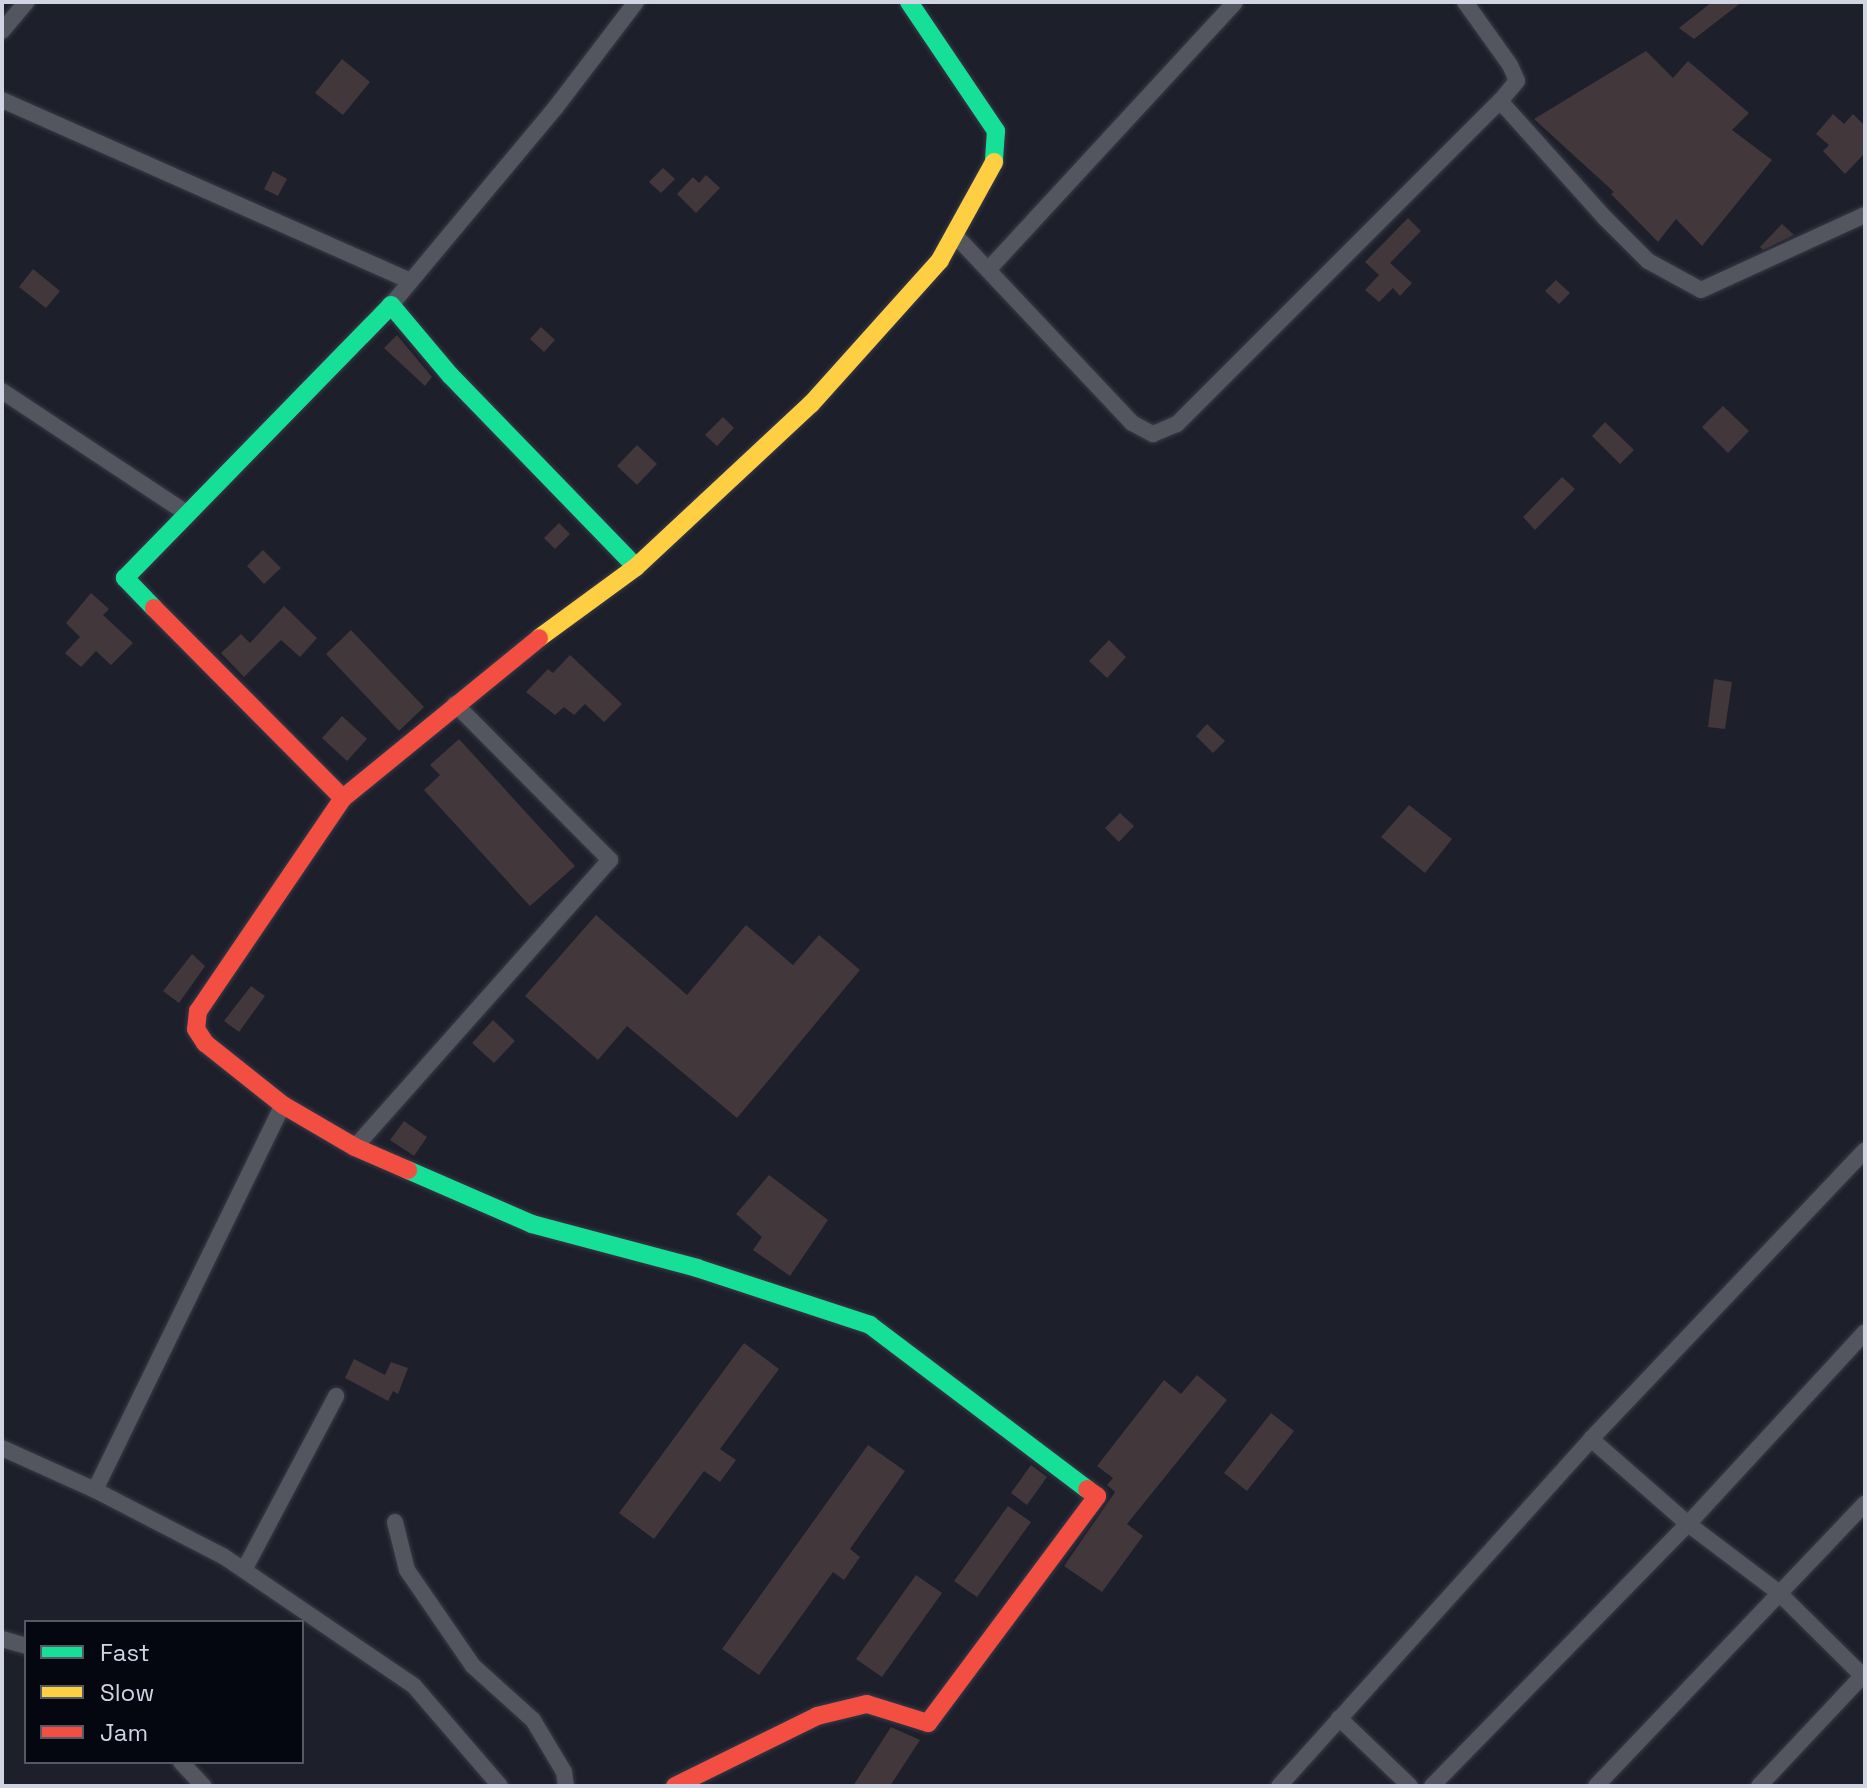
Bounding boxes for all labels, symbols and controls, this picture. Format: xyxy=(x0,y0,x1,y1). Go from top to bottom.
legend xyxy=(24,1620,304,1764)
text: Fast xyxy=(100,1637,150,1668)
text: Slow xyxy=(100,1677,154,1708)
text: Jam xyxy=(100,1717,148,1748)

